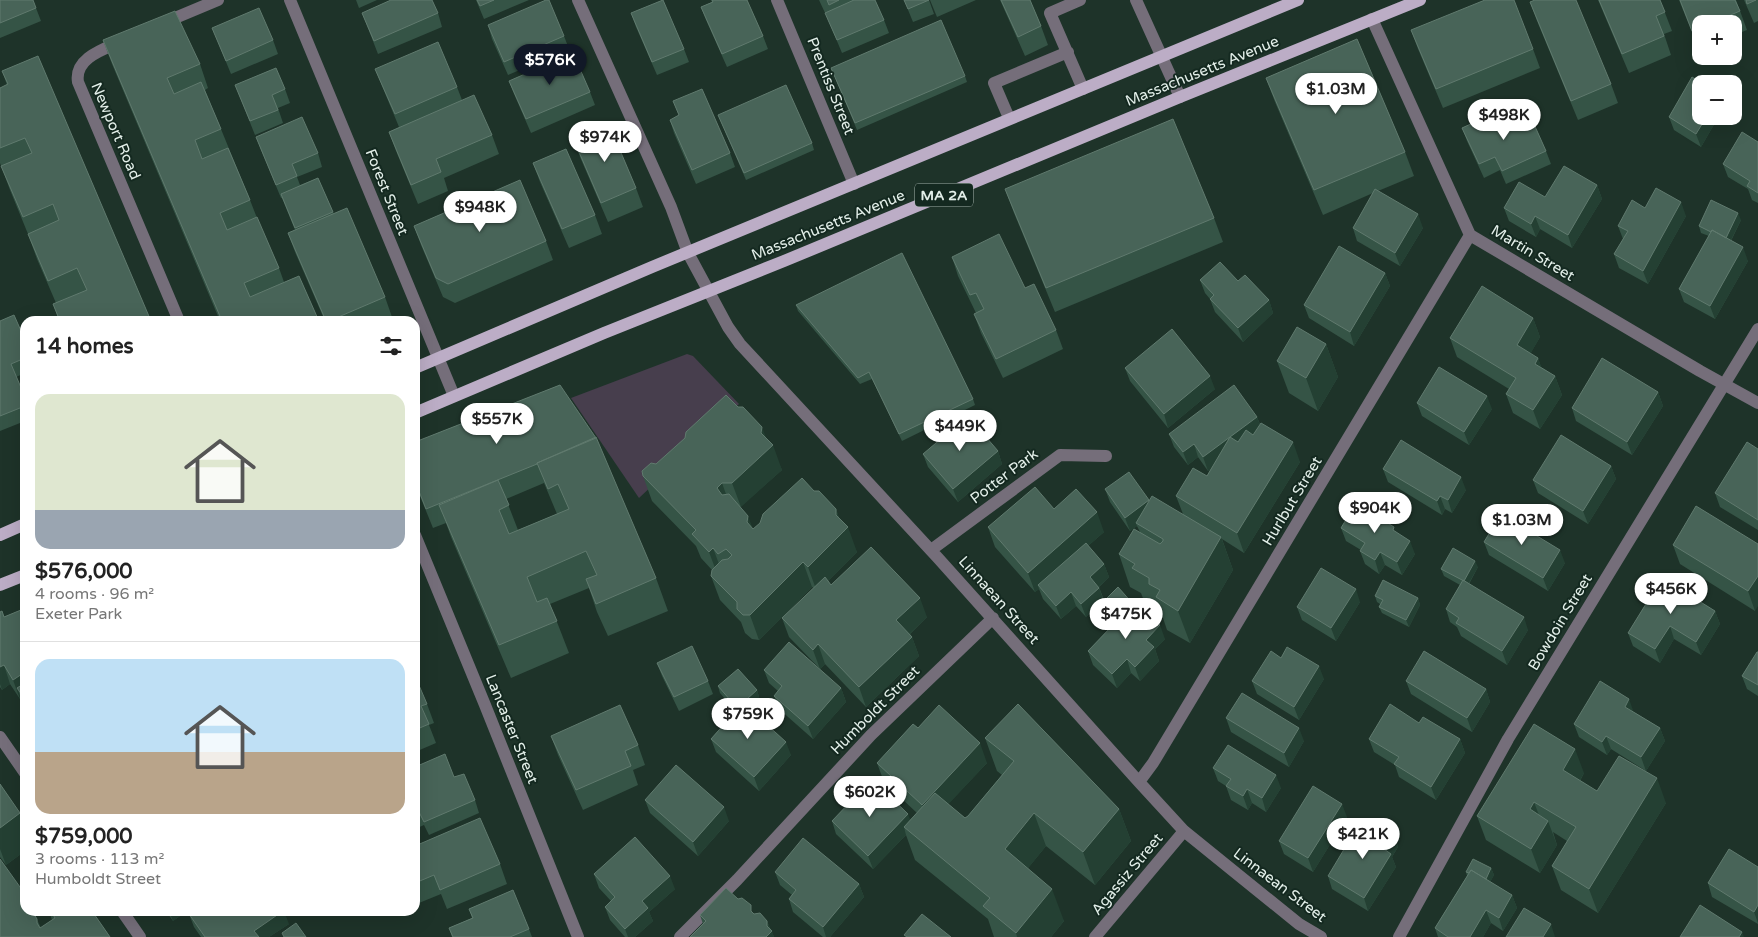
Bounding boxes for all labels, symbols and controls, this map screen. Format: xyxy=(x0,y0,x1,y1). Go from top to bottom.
map controls xyxy=(1692,15,1742,125)
button: + xyxy=(1692,15,1742,65)
street label: Massachusetts Avenue xyxy=(1123,32,1281,110)
street label: Prentiss Street xyxy=(803,35,859,138)
pin: $576K xyxy=(515,44,585,86)
text: $576K xyxy=(525,50,575,70)
pin: $1.03M xyxy=(1295,72,1377,115)
button: − xyxy=(1692,75,1742,125)
text: $1.03M xyxy=(1306,79,1366,99)
street label: Newport Road xyxy=(87,80,145,182)
pin: $498K xyxy=(1469,98,1539,141)
text: $498K xyxy=(1479,105,1529,125)
pin: $974K xyxy=(570,120,640,163)
text: $974K xyxy=(580,127,630,147)
street label: Forest Street xyxy=(362,146,413,238)
road number: MA 2A xyxy=(915,184,973,206)
street label: Massachusetts Avenue xyxy=(749,186,907,264)
pin: $948K xyxy=(445,190,515,233)
text: $948K xyxy=(455,197,505,217)
street label: Martin Street xyxy=(1488,221,1578,285)
icon: filters xyxy=(377,332,405,360)
text: 14 homes xyxy=(35,334,134,359)
pin: $557K xyxy=(462,402,532,445)
text: $557K xyxy=(472,409,522,429)
pin: $449K xyxy=(925,410,995,452)
text: $449K xyxy=(935,416,985,436)
icon: home xyxy=(175,426,265,516)
street label: Potter Park xyxy=(966,445,1042,507)
street label: Hurlbut Street xyxy=(1258,453,1326,549)
pin: $904K xyxy=(1340,492,1410,534)
text: $904K xyxy=(1350,498,1400,518)
pin: $1.03M xyxy=(1481,504,1563,546)
text: $1.03M xyxy=(1492,510,1552,530)
street label: Linnaean Street xyxy=(955,552,1043,648)
text: $576,000 xyxy=(35,559,133,584)
street label: Bowdoin Street xyxy=(1524,570,1596,673)
pin: $456K xyxy=(1636,572,1706,615)
text: $456K xyxy=(1646,579,1696,599)
text: 4 rooms · 96 m² xyxy=(35,584,154,604)
pin: $475K xyxy=(1091,598,1161,640)
text: Exeter Park xyxy=(35,604,122,624)
text: $475K xyxy=(1101,604,1151,624)
street label: Humboldt Street xyxy=(827,662,923,758)
street label: Lancaster Street xyxy=(482,672,542,787)
icon: home xyxy=(175,692,265,782)
pin: $759K xyxy=(713,698,783,740)
text: $759K xyxy=(723,704,773,724)
pin: $602K xyxy=(835,776,905,818)
text: $602K xyxy=(845,782,895,802)
pin: $421K xyxy=(1328,818,1398,860)
text: $759,000 xyxy=(35,824,133,849)
text: $421K xyxy=(1338,824,1388,844)
street label: Agassiz Street xyxy=(1088,829,1167,919)
street label: Linnaean Street xyxy=(1230,844,1330,926)
text: 3 rooms · 113 m² xyxy=(35,849,164,869)
text: Humboldt Street xyxy=(35,869,161,889)

